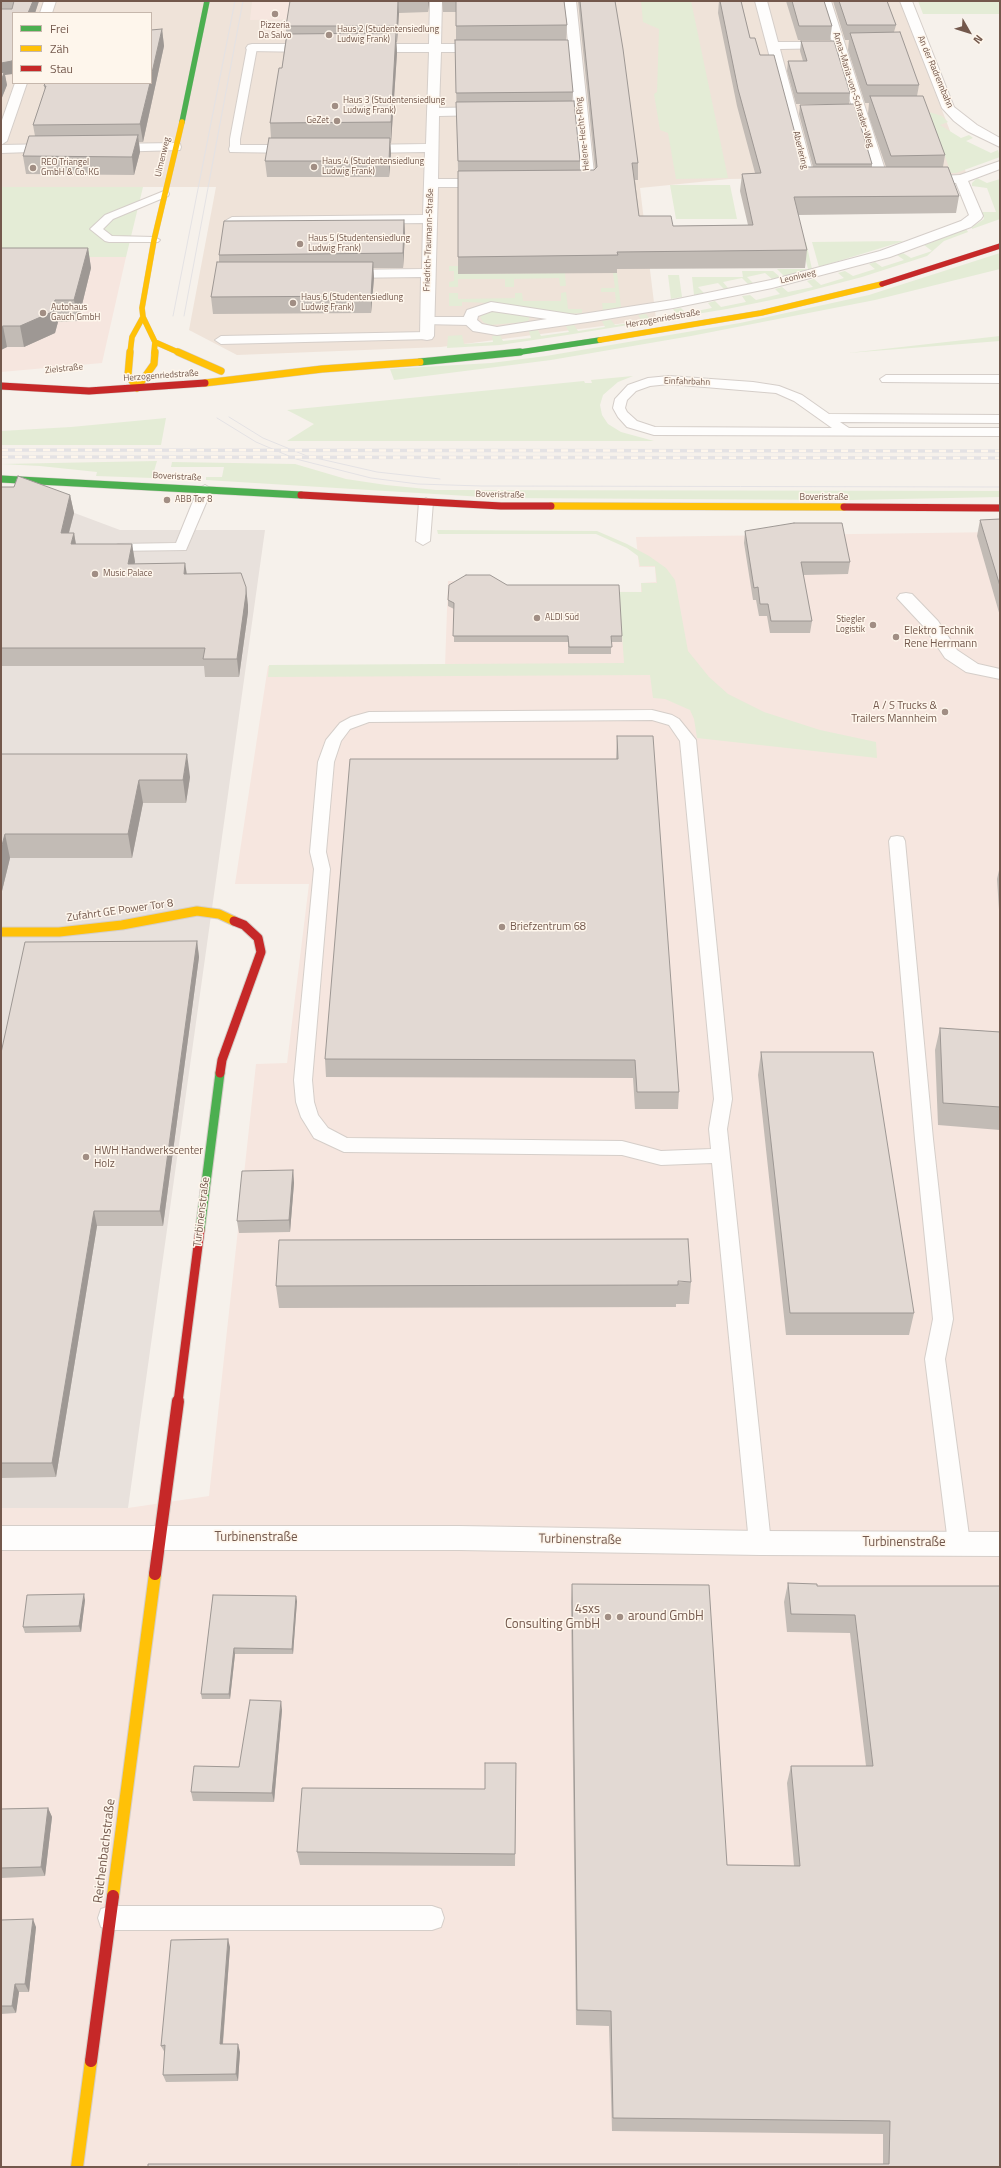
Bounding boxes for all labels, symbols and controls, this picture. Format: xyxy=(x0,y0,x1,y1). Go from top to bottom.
marker: Pizzeria Da Salvo xyxy=(270,9,280,19)
legend xyxy=(12,12,152,84)
north arrow xyxy=(949,12,989,52)
text: Frei xyxy=(50,19,69,38)
place label: Pizzeria Da Salvo xyxy=(259,21,291,42)
place label: Haus 2 (Studentensiedlung Ludwig Frank) xyxy=(337,25,439,46)
marker: Haus 2 (Studentensiedlung Ludwig Frank) xyxy=(324,30,334,40)
street label: Anna-Maria-von-Schrader-Weg xyxy=(830,31,876,149)
text: N xyxy=(970,32,987,48)
street label: An der Radrennbahn xyxy=(915,34,955,110)
text: Zäh xyxy=(50,39,69,58)
text: Stau xyxy=(50,59,73,78)
place label: Haus 3 (Studentensiedlung Ludwig Frank) xyxy=(343,96,445,117)
street label: Helene-Hecht-Ring xyxy=(574,97,592,171)
marker: Haus 3 (Studentensiedlung Ludwig Frank) xyxy=(330,101,340,111)
place label: GeZet xyxy=(307,116,329,126)
marker: GeZet xyxy=(332,116,342,126)
street label: Aberlering xyxy=(790,130,810,170)
street label: Ulmenweg xyxy=(153,136,173,178)
place label: Haus 4 (Studentensiedlung Ludwig Frank) xyxy=(322,157,424,178)
place label: REO Triangel GmbH & Co. KG xyxy=(41,158,99,179)
marker: Haus 4 (Studentensiedlung Ludwig Frank) xyxy=(309,162,319,172)
marker: REO Triangel GmbH & Co. KG xyxy=(28,163,38,173)
street label: Friedrich-Traumann-Straße xyxy=(422,188,436,292)
place label: Haus 5 (Studentensiedlung Ludwig Frank) xyxy=(308,234,410,255)
marker: Haus 5 (Studentensiedlung Ludwig Frank) xyxy=(295,239,305,249)
street label: Leoniweg xyxy=(779,267,817,287)
place label: Haus 6 (Studentensiedlung Ludwig Frank) xyxy=(301,293,403,314)
marker: Haus 6 (Studentensiedlung Ludwig Frank) xyxy=(288,298,298,308)
place label: Autohaus Gauch GmbH xyxy=(51,303,100,324)
street label: Herzogenriedstraße xyxy=(625,307,701,331)
marker: Autohaus Gauch GmbH xyxy=(38,308,48,318)
street label: Zielstraße xyxy=(44,362,84,376)
street label: Herzogenriedstraße xyxy=(123,368,199,384)
street label: Einfahrbahn xyxy=(664,376,710,388)
street label: Boveristraße xyxy=(152,470,202,484)
street label: Boveristraße xyxy=(476,489,524,501)
street label: Boveristraße xyxy=(800,493,848,503)
marker: ABB Tor 8 xyxy=(162,495,172,505)
place label: ABB Tor 8 xyxy=(175,495,212,505)
marker: Music Palace xyxy=(90,569,100,579)
place label: Music Palace xyxy=(103,569,152,579)
marker: ALDI Süd xyxy=(532,613,542,623)
place label: ALDI Süd xyxy=(545,613,579,623)
place label: Stiegler Logistik xyxy=(836,615,865,636)
marker: Stiegler Logistik xyxy=(868,620,878,630)
place label: Elektro Technik Rene Herrmann xyxy=(904,624,977,650)
marker: Elektro Technik Rene Herrmann xyxy=(891,632,901,642)
place label: A / S Trucks & Trailers Mannheim xyxy=(851,699,937,725)
marker: A / S Trucks & Trailers Mannheim xyxy=(940,707,950,717)
street label: Zufahrt GE Power Tor 8 xyxy=(66,897,174,925)
place label: Briefzentrum 68 xyxy=(510,920,586,934)
marker: Briefzentrum 68 xyxy=(497,922,507,932)
place label: HWH Handwerkscenter Holz xyxy=(94,1144,203,1170)
marker: HWH Handwerkscenter Holz xyxy=(81,1152,91,1162)
street label: Turbinenstraße xyxy=(191,1176,213,1248)
street label: Turbinenstraße xyxy=(215,1530,297,1546)
street label: Turbinenstraße xyxy=(538,1531,622,1549)
street label: Turbinenstraße xyxy=(863,1535,945,1551)
place label: 4sxs Consulting GmbH xyxy=(505,1602,600,1633)
place label: around GmbH xyxy=(628,1609,704,1625)
marker: 4sxs Consulting GmbH xyxy=(603,1612,613,1622)
marker: around GmbH xyxy=(615,1612,625,1622)
street label: Reichenbachstraße xyxy=(91,1798,119,1904)

